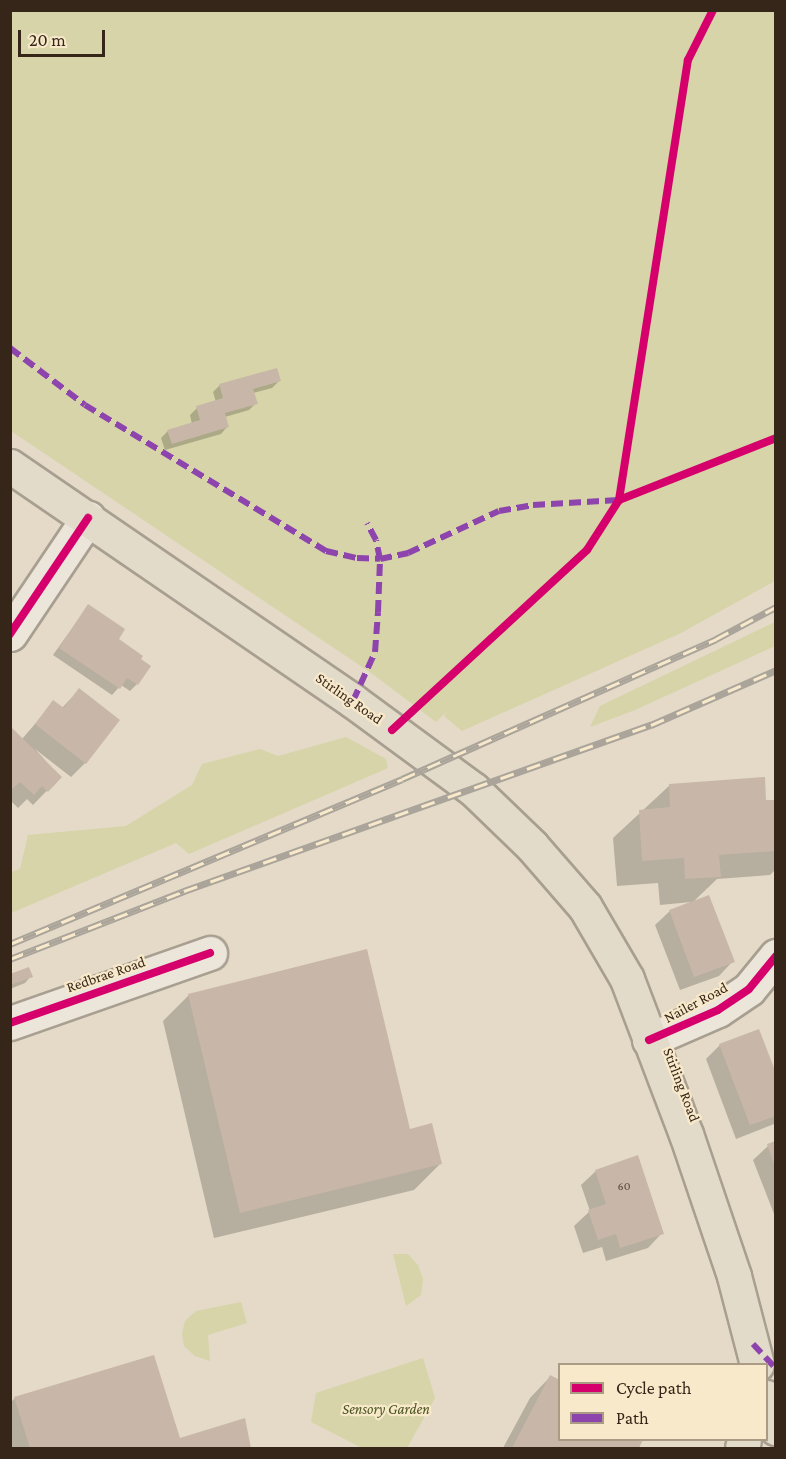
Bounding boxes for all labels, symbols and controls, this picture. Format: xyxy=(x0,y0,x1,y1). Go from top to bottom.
scale bar xyxy=(21,18,108,56)
text: 20 m xyxy=(29,30,66,50)
street label: Stirling Road xyxy=(312,669,386,729)
street label: Redbrae Road xyxy=(64,953,148,997)
street label: Nailer Road xyxy=(661,979,731,1027)
street label: Stirling Road xyxy=(659,1046,703,1124)
house number: 60 xyxy=(618,1180,630,1194)
legend xyxy=(558,1363,768,1441)
text: Cycle path xyxy=(616,1378,691,1398)
park label: Sensory Garden xyxy=(342,1401,430,1419)
text: Path xyxy=(616,1408,649,1428)

